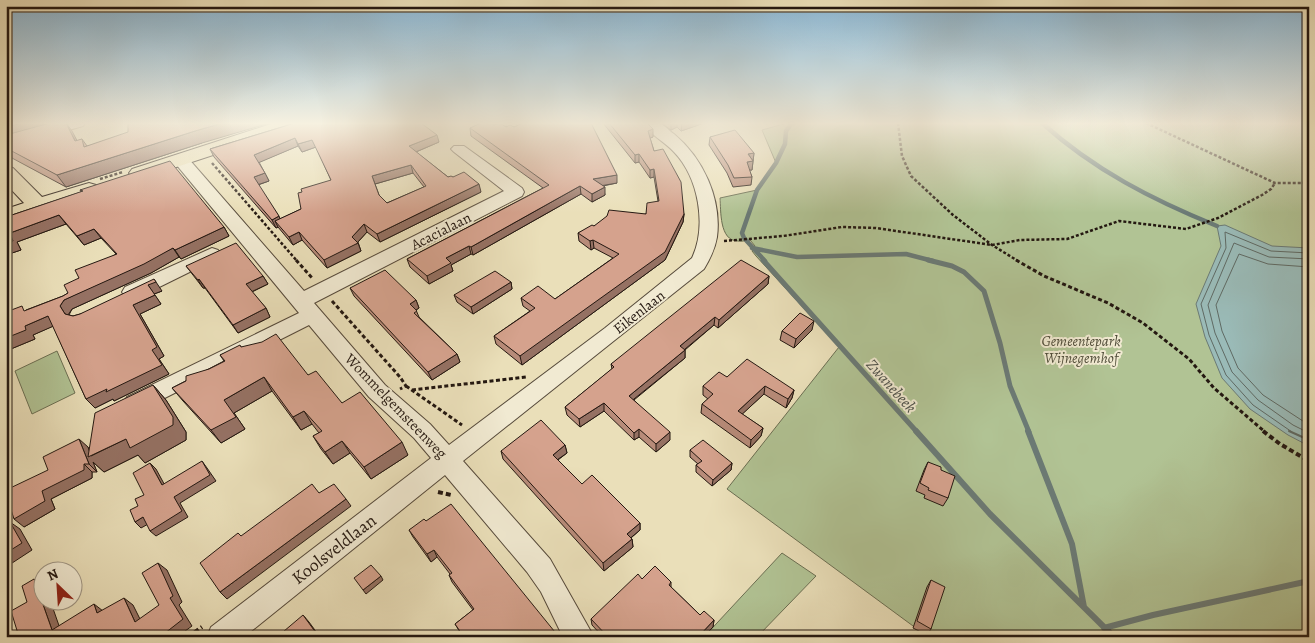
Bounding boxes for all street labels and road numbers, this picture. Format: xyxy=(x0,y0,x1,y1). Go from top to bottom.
street label: Acacialaan xyxy=(407,207,475,255)
street label: Eikenlaan xyxy=(609,285,669,339)
street label: Wommelgemsteenweg xyxy=(340,348,452,463)
street label: Koolsveldlaan xyxy=(287,508,381,590)

